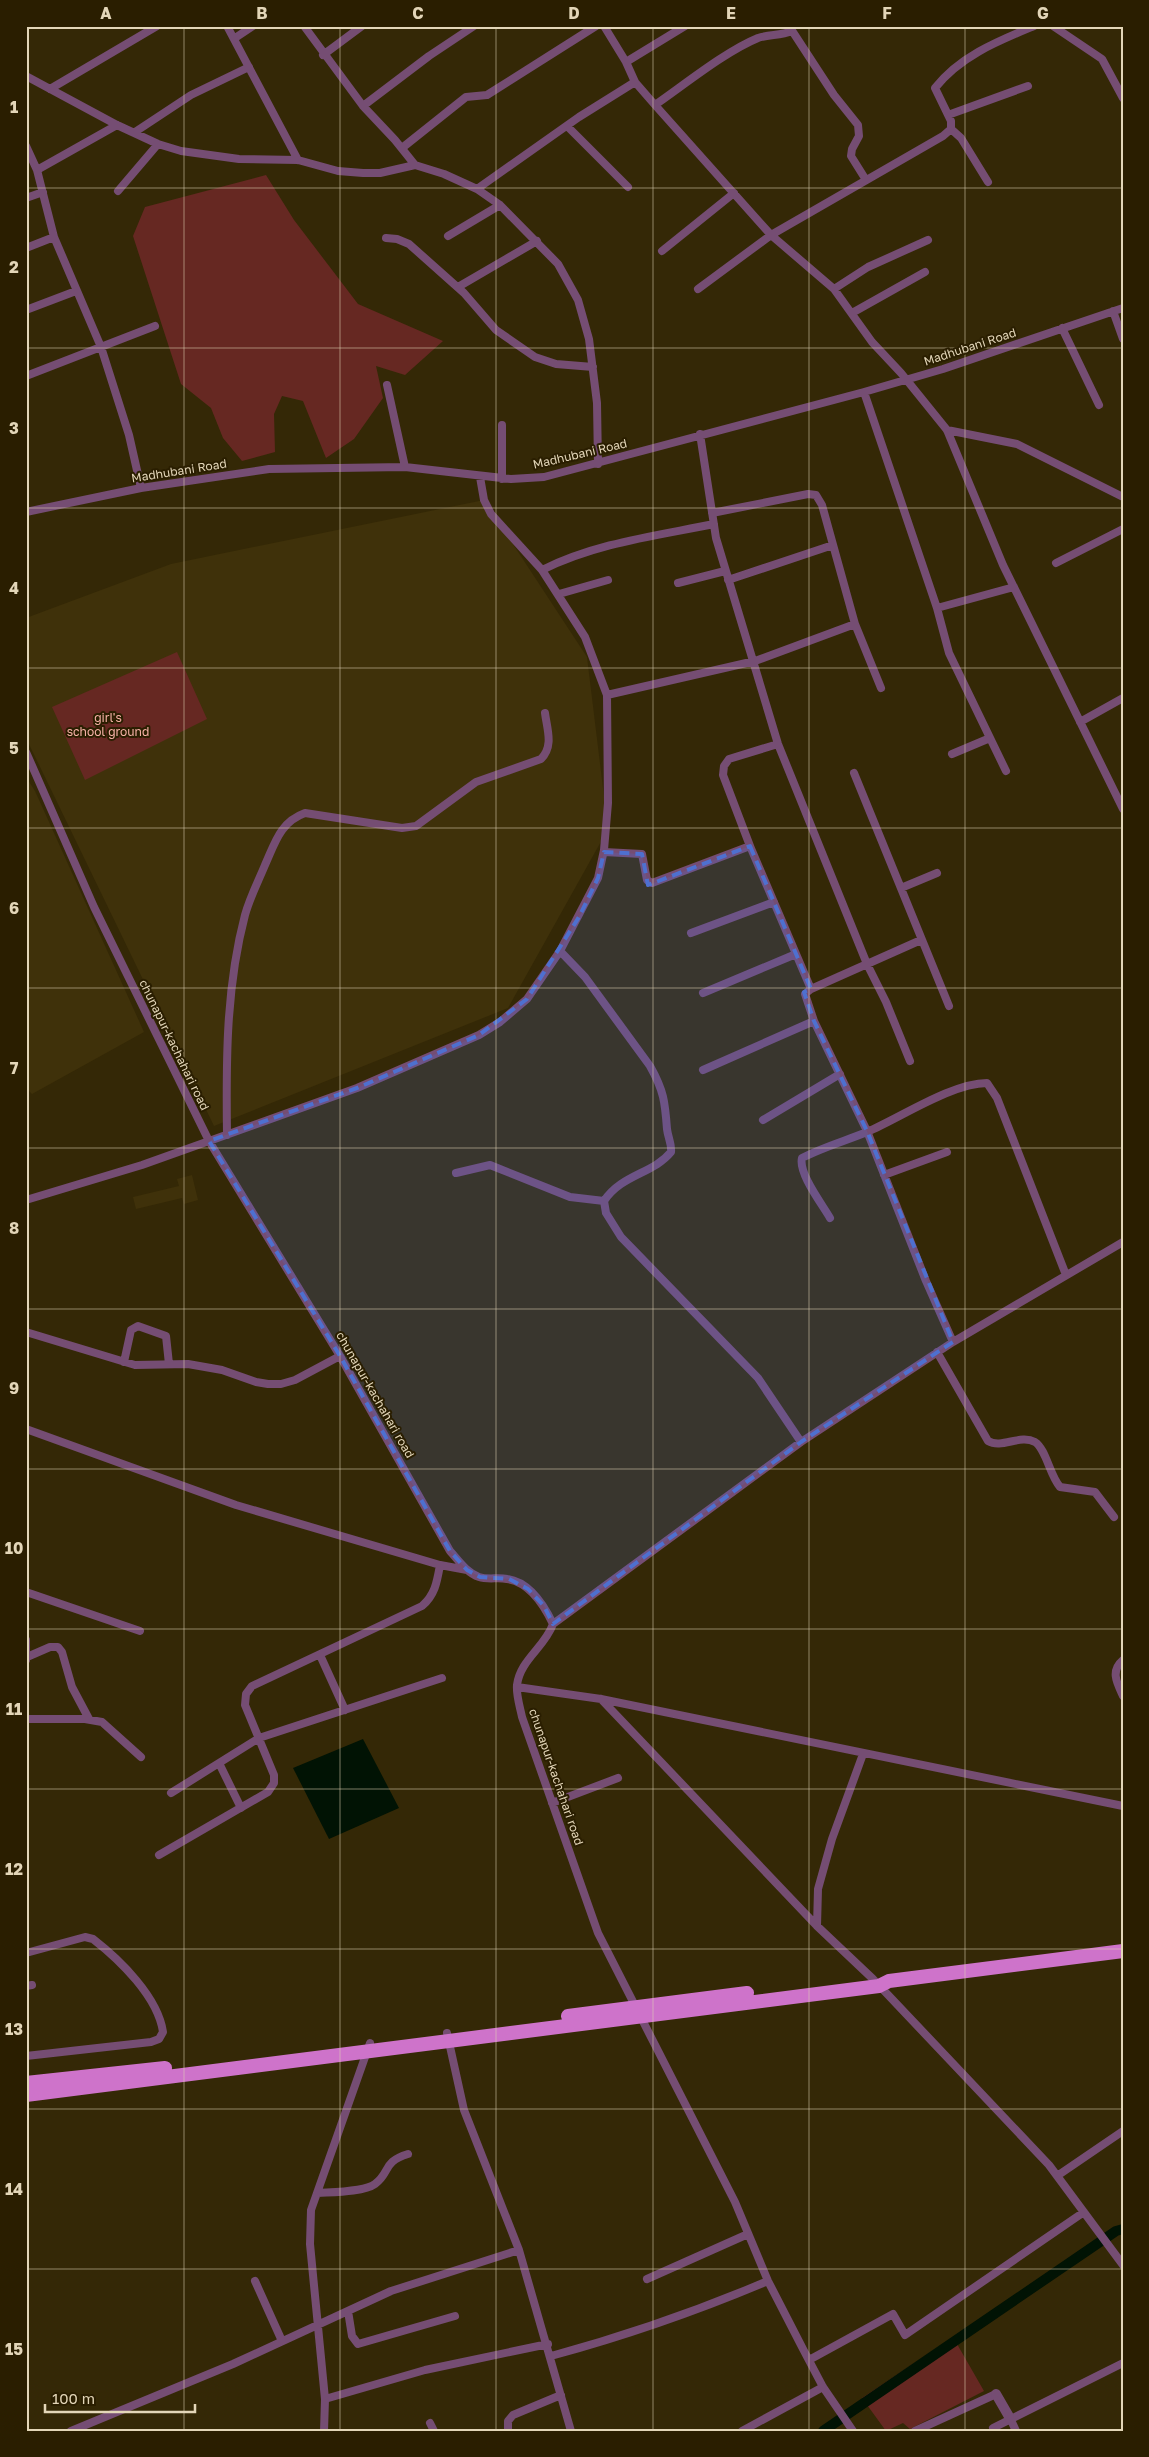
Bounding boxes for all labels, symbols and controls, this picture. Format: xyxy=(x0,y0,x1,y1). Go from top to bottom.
text: A xyxy=(100,3,112,23)
text: B xyxy=(256,3,268,23)
text: C xyxy=(412,3,424,23)
text: D xyxy=(568,3,580,23)
text: E xyxy=(726,3,736,23)
text: F xyxy=(882,3,892,23)
text: G xyxy=(1037,3,1049,23)
text: 1 xyxy=(10,97,18,117)
text: 2 xyxy=(9,257,19,277)
street label: Madhubani Road xyxy=(922,325,1018,369)
text: 3 xyxy=(9,418,19,438)
street label: Madhubani Road xyxy=(531,435,628,472)
street label: Madhubani Road xyxy=(130,456,228,485)
text: 4 xyxy=(9,578,19,598)
park label: girl's school ground xyxy=(67,710,149,739)
text: 5 xyxy=(9,738,19,758)
text: 6 xyxy=(9,898,19,918)
street label: chunapur-kachahari road xyxy=(136,977,213,1113)
text: 7 xyxy=(10,1058,19,1078)
text: 8 xyxy=(9,1218,19,1238)
street label: chunapur-kachahari road xyxy=(333,1329,418,1461)
text: 9 xyxy=(9,1378,19,1398)
text: 10 xyxy=(5,1538,23,1558)
text: 11 xyxy=(6,1699,22,1719)
street label: chunapur-kachahari road xyxy=(526,1706,587,1847)
text: 12 xyxy=(5,1859,23,1879)
text: 13 xyxy=(5,2019,23,2039)
text: 14 xyxy=(5,2179,23,2199)
text: 15 xyxy=(5,2339,23,2359)
scale bar xyxy=(45,2382,195,2414)
text: 100 m xyxy=(52,2389,95,2407)

